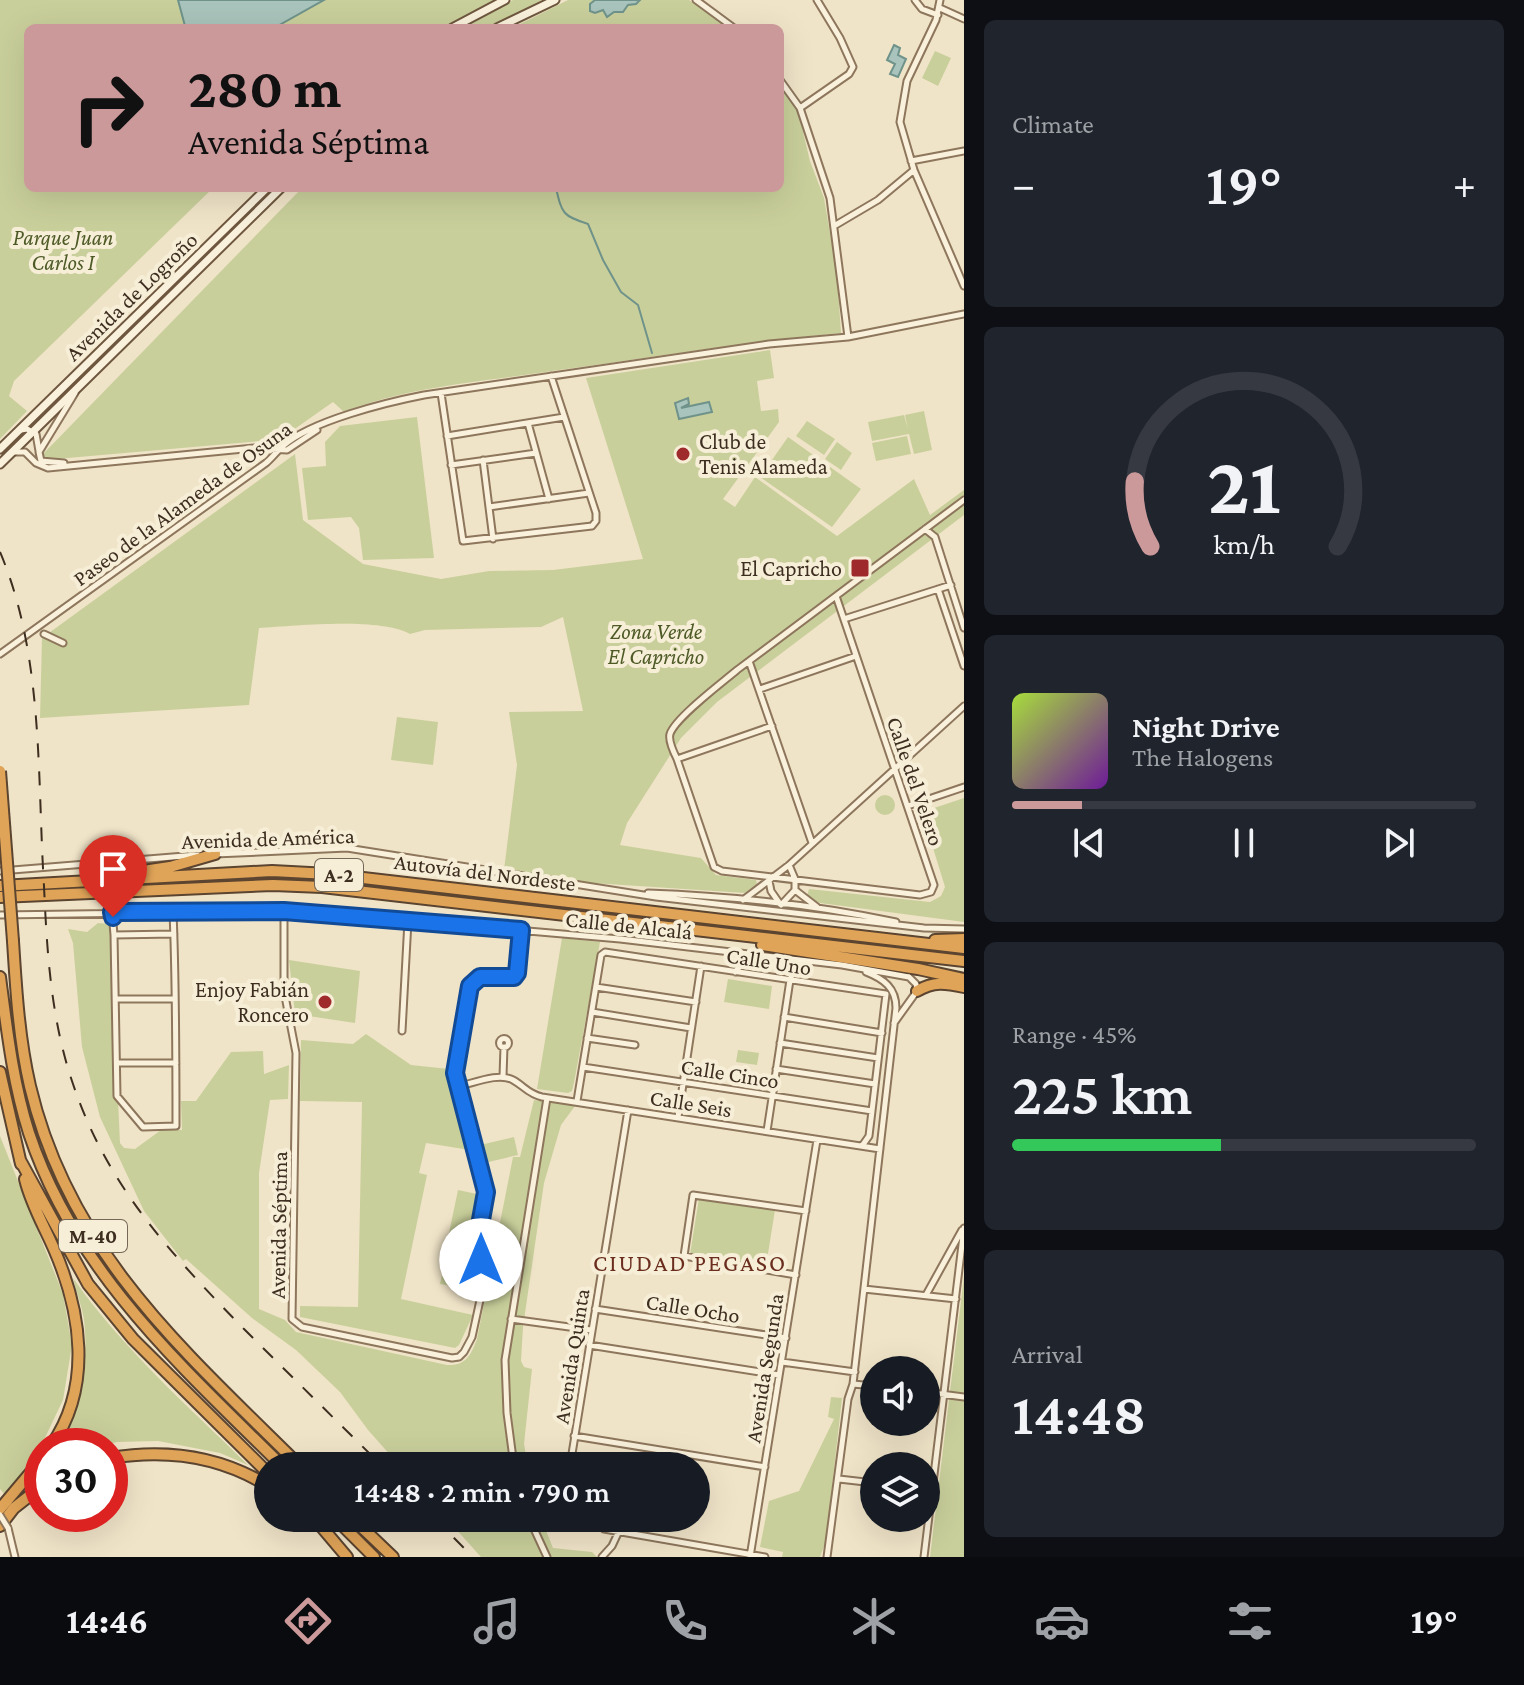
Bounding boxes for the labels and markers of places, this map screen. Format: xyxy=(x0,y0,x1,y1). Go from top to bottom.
place label: Club de Tenis Alameda xyxy=(699,429,828,479)
marker: Club de Tenis Alameda xyxy=(674,445,692,463)
place label: El Capricho xyxy=(740,556,842,581)
marker: El Capricho xyxy=(849,557,871,579)
pin xyxy=(79,835,147,917)
place label: Enjoy Fabián Roncero xyxy=(195,977,309,1027)
marker: Enjoy Fabián Roncero xyxy=(316,993,334,1011)

